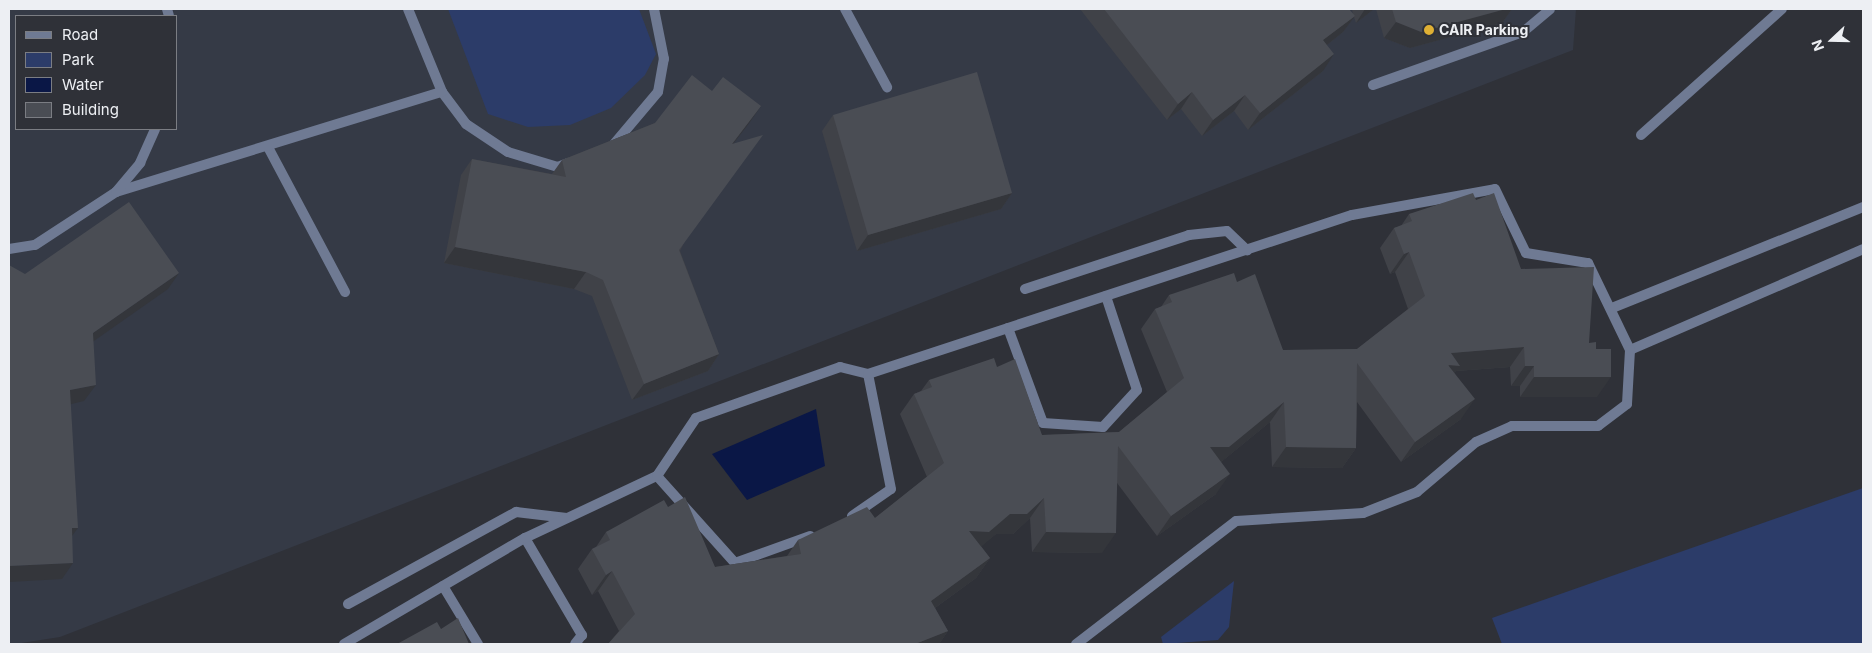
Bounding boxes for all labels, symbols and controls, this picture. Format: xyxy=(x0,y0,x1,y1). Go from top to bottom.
legend xyxy=(15,15,178,130)
north arrow xyxy=(1807,15,1857,65)
place label: CAIR Parking xyxy=(1439,22,1528,38)
marker: CAIR Parking xyxy=(1423,24,1435,36)
text: Road xyxy=(62,25,98,44)
text: N xyxy=(1808,38,1827,54)
text: Park xyxy=(62,50,94,69)
text: Water xyxy=(62,75,104,94)
text: Building xyxy=(62,100,119,119)

